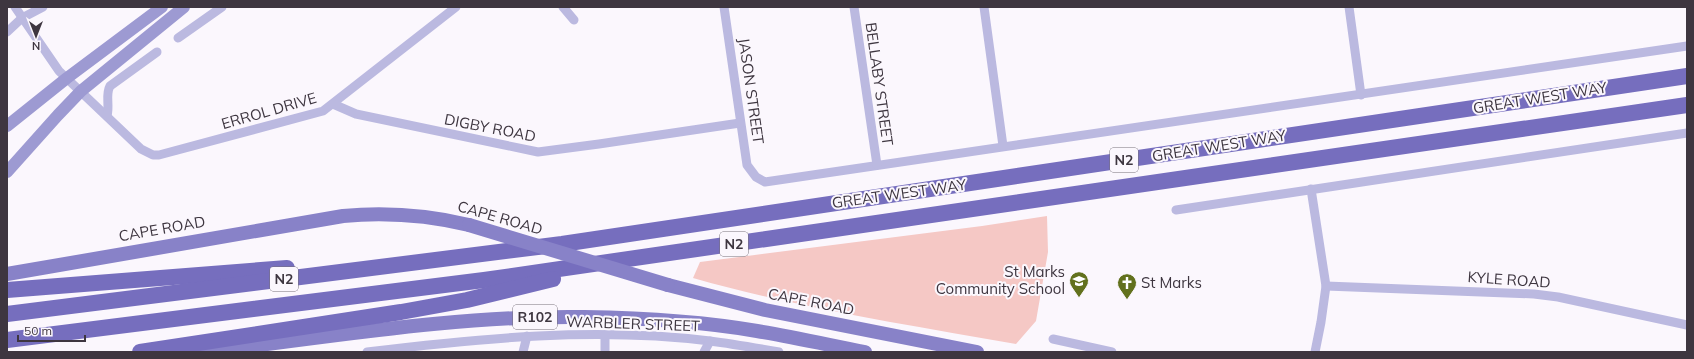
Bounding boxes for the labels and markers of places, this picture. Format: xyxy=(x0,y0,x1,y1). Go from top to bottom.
place label: St Marks Community School xyxy=(936,262,1065,298)
school or university icon: St Marks Community School xyxy=(1068,270,1090,298)
church icon: St Marks xyxy=(1116,272,1138,300)
place label: St Marks xyxy=(1141,273,1202,292)

